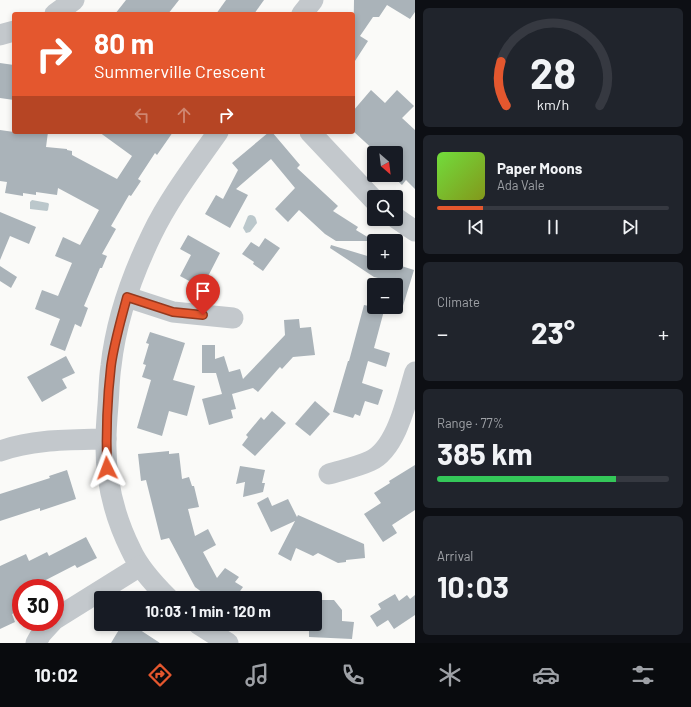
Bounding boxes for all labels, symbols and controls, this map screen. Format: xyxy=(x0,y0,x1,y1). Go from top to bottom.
text: 80 m xyxy=(94,26,154,60)
icon: right xyxy=(28,28,80,80)
text: 28 xyxy=(530,46,576,96)
text: Summerville Crescent xyxy=(94,60,266,82)
text: km/h xyxy=(537,95,569,112)
icon: left xyxy=(131,104,153,126)
icon: ahead xyxy=(173,104,195,126)
icon: right xyxy=(215,104,237,126)
north arrow xyxy=(367,146,403,182)
map controls xyxy=(367,146,403,314)
text: Paper Moons xyxy=(497,159,582,177)
text: Ada Vale xyxy=(497,177,545,193)
button: search xyxy=(367,190,403,226)
icon: previous xyxy=(465,216,487,238)
icon: pause xyxy=(542,216,564,238)
icon: next xyxy=(619,216,641,238)
button: + xyxy=(367,234,403,270)
pin xyxy=(186,274,220,315)
button: − xyxy=(367,278,403,314)
icon: arrive xyxy=(192,280,214,302)
text: Climate xyxy=(437,294,480,310)
text: 23° xyxy=(531,314,575,350)
text: − xyxy=(437,320,448,346)
text: + xyxy=(658,320,669,346)
text: Range · 77% xyxy=(437,415,504,431)
text: 385 km xyxy=(437,435,533,471)
position arrow xyxy=(86,447,128,489)
text: Arrival xyxy=(437,548,473,564)
text: 10:03 xyxy=(437,568,509,604)
speed limit sign: 30 xyxy=(12,579,64,631)
text: 10:03 · 1 min · 120 m xyxy=(145,602,271,620)
icon: directions xyxy=(146,661,174,689)
icon: music xyxy=(243,661,271,689)
icon: phone xyxy=(339,661,367,689)
icon: climate xyxy=(436,661,464,689)
icon: car xyxy=(532,661,560,689)
icon: filters xyxy=(629,661,657,689)
text: 10:02 xyxy=(34,664,78,686)

